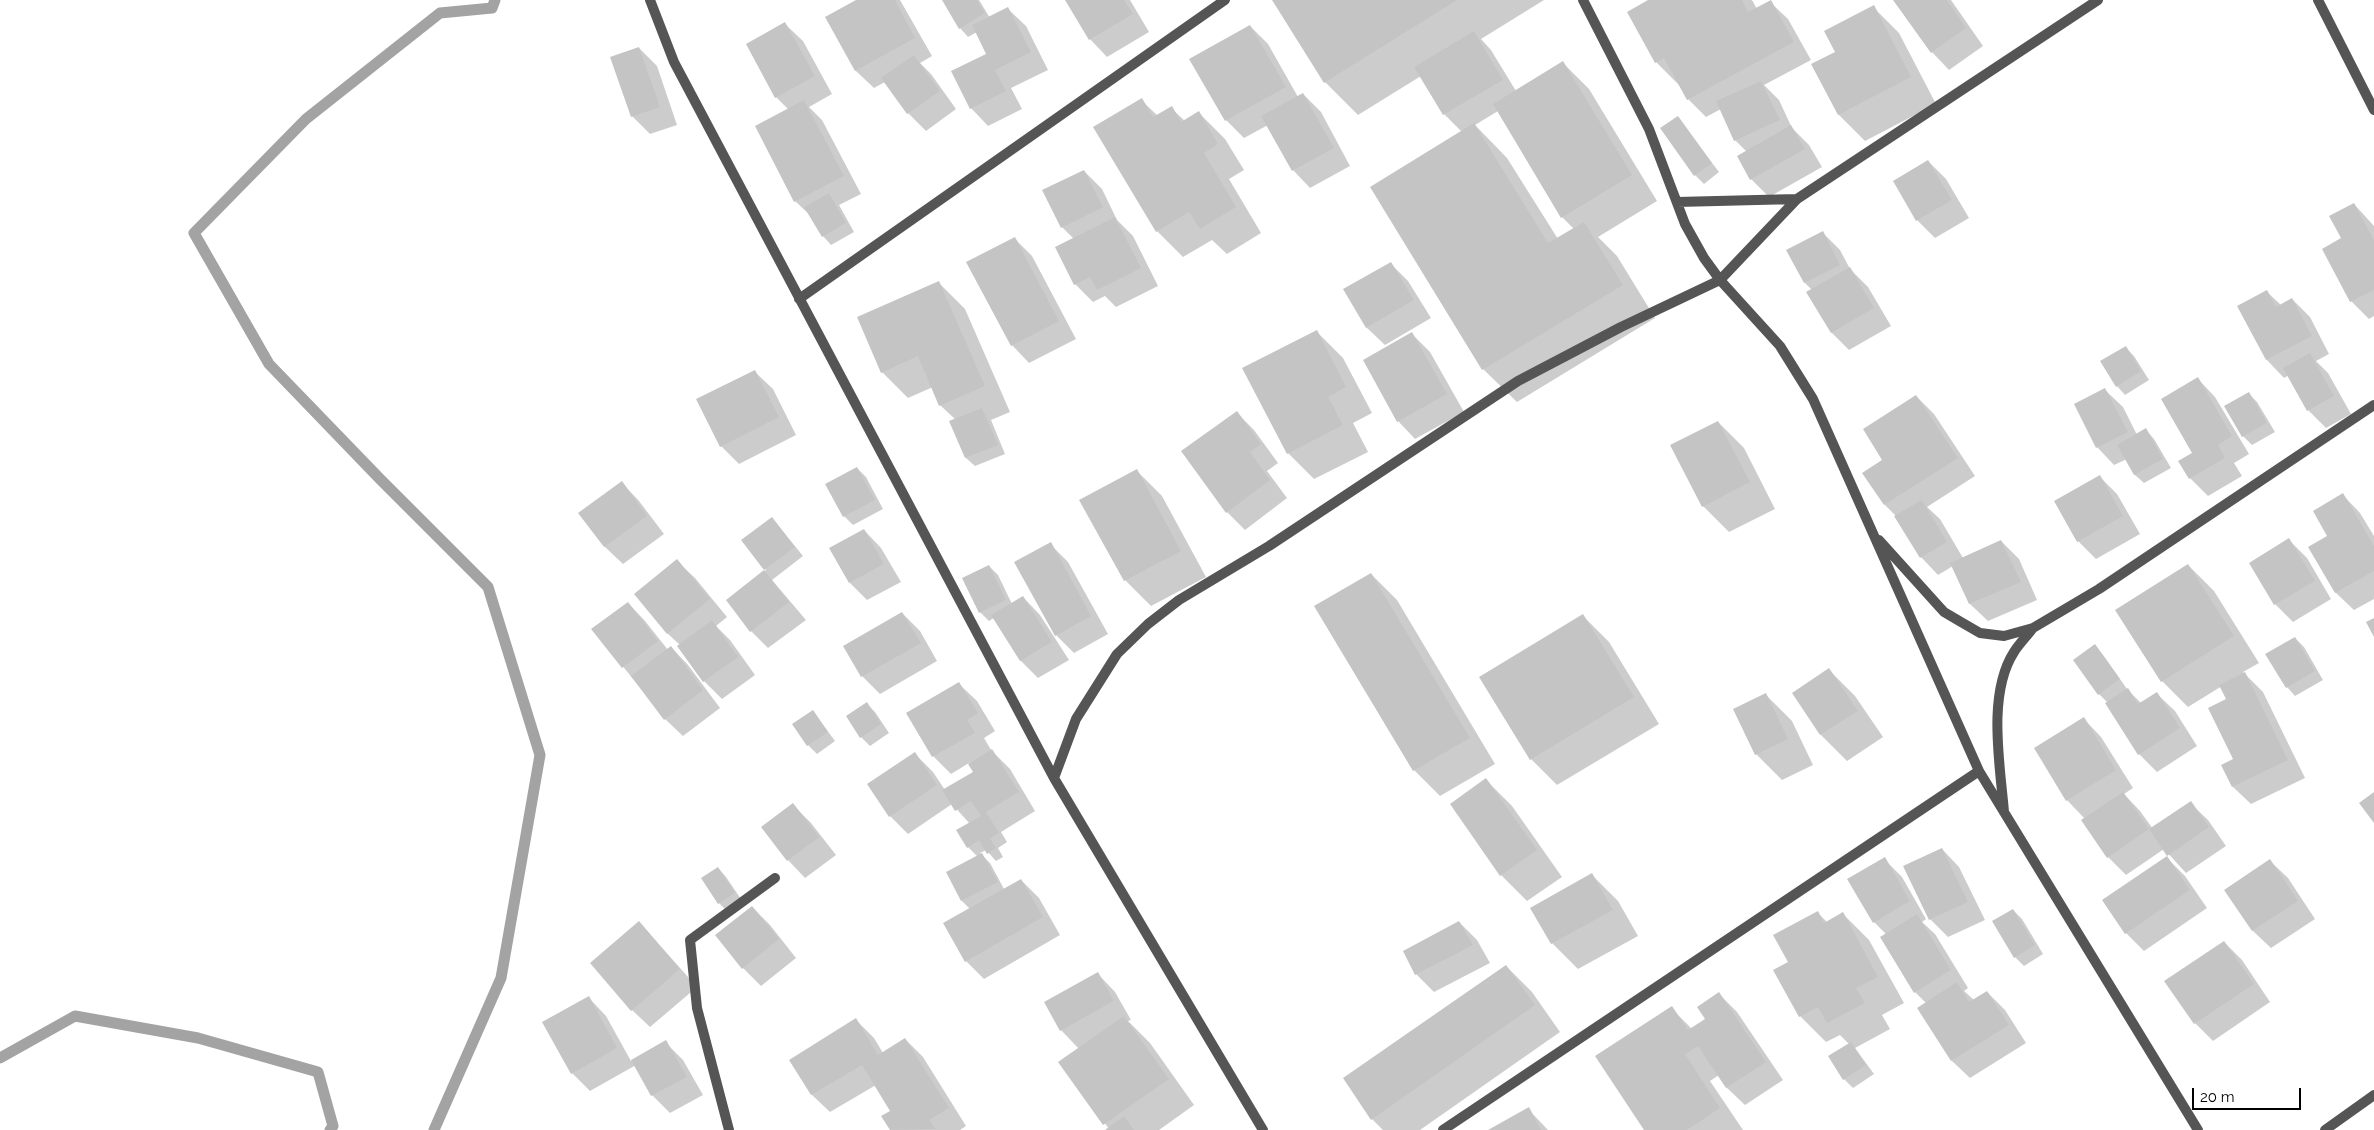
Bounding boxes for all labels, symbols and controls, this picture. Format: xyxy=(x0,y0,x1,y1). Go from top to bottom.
scale bar xyxy=(2194,1078,2303,1110)
text: 20 m xyxy=(2200,1088,2235,1106)

